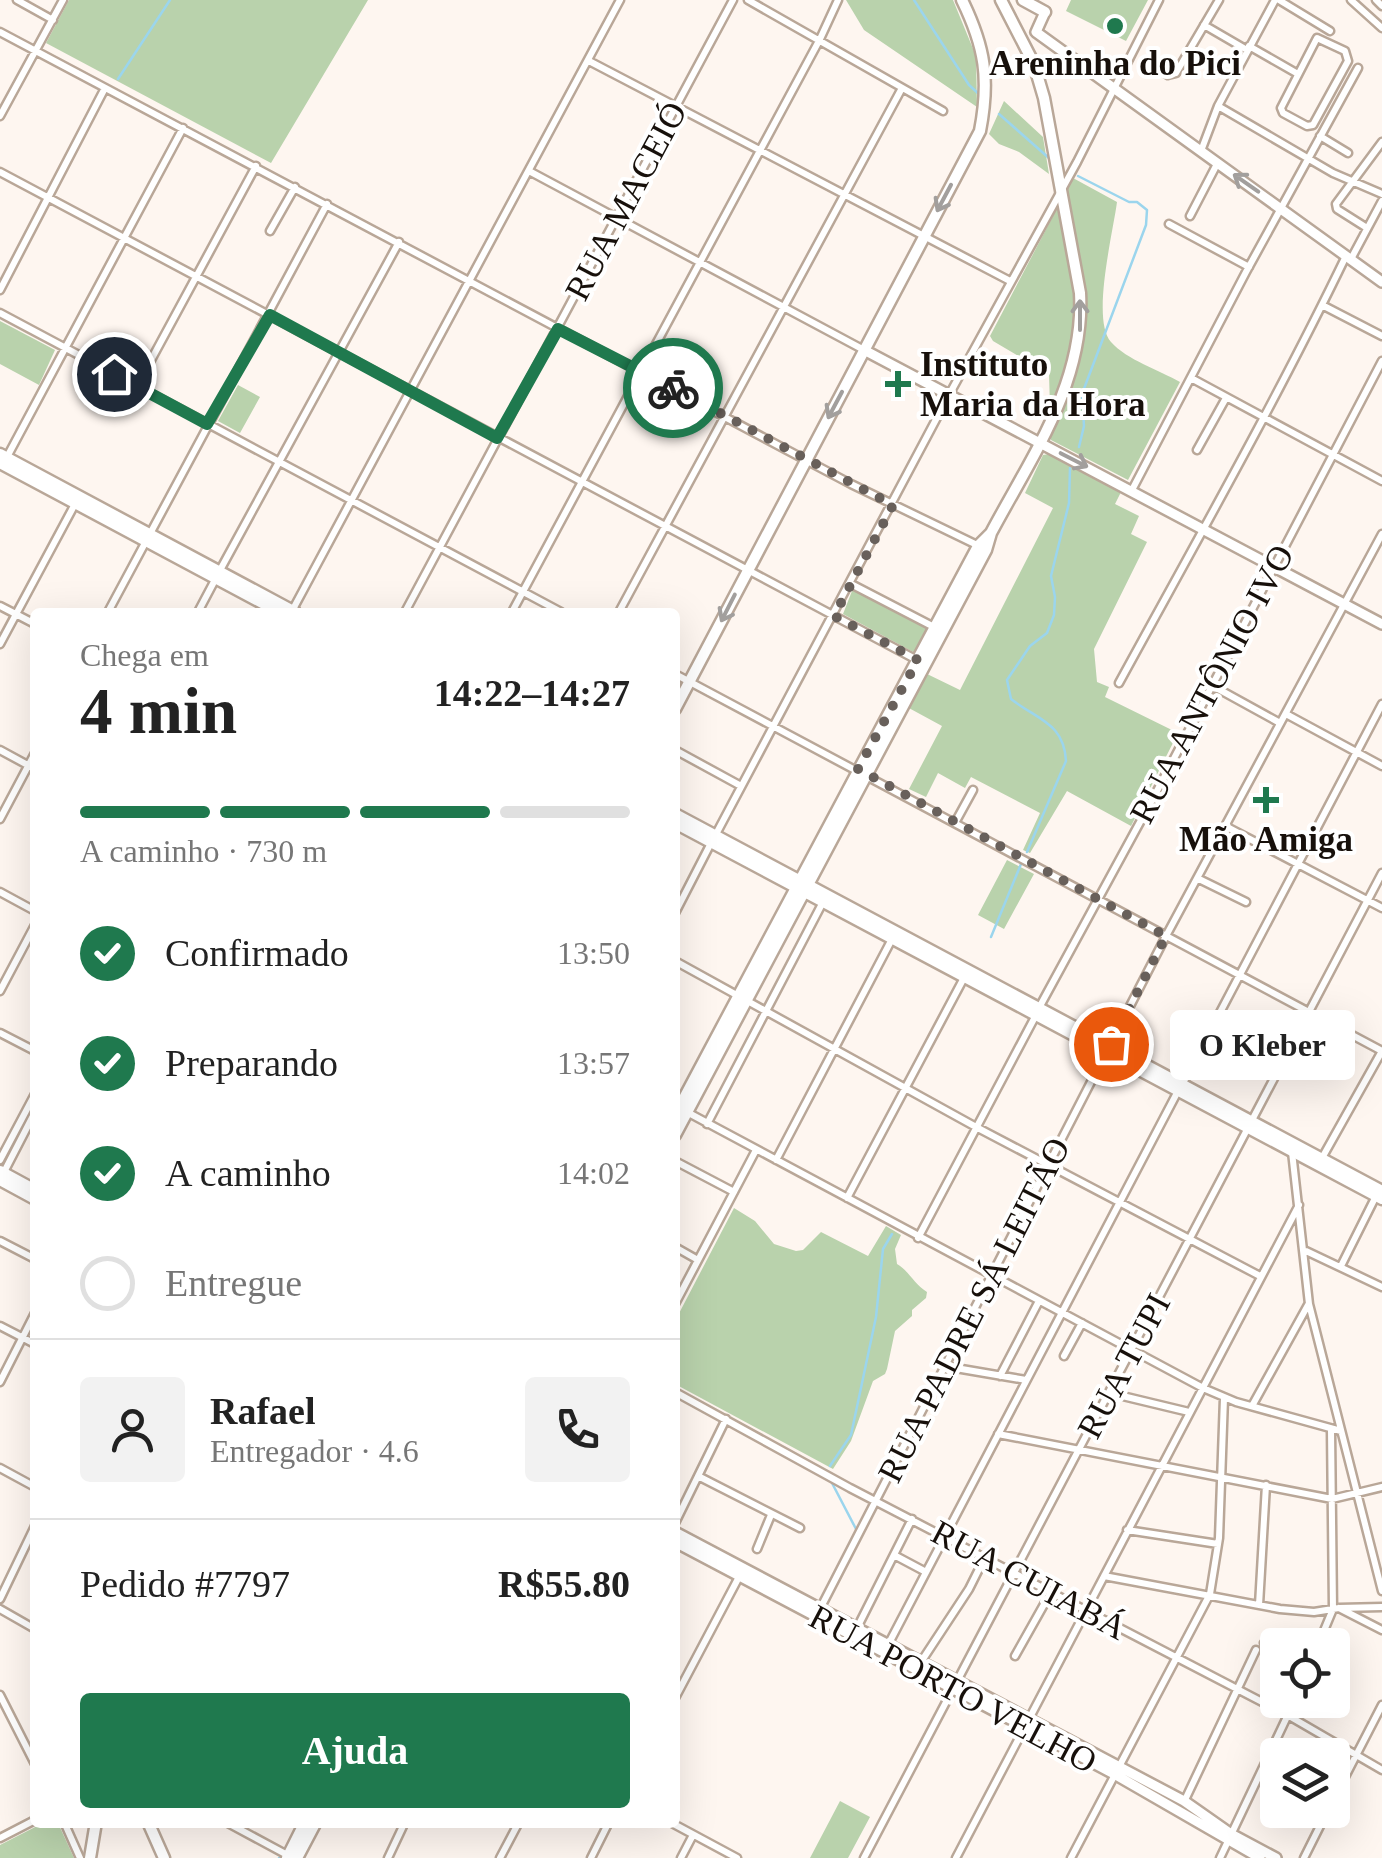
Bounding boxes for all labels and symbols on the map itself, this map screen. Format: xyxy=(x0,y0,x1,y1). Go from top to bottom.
marker: Areninha do Pici xyxy=(1104,15,1126,37)
place label: Areninha do Pici xyxy=(989,44,1241,83)
street label: RUA MACEIÓ xyxy=(557,95,695,307)
one-way arrow xyxy=(1233,173,1261,194)
one-way arrow xyxy=(934,182,954,212)
one-way arrow xyxy=(1070,300,1090,332)
pin xyxy=(72,332,157,417)
courier xyxy=(623,338,723,438)
place label: Instituto Maria da Hora xyxy=(920,345,1146,424)
marker: Instituto Maria da Hora xyxy=(885,371,911,397)
one-way arrow xyxy=(825,390,844,420)
one-way arrow xyxy=(1058,452,1088,471)
street label: RUA ANTÔNIO IVO xyxy=(1121,538,1302,830)
one-way arrow xyxy=(718,593,737,623)
marker: Mão Amiga xyxy=(1253,787,1279,813)
place label: Mão Amiga xyxy=(1179,820,1353,859)
pin xyxy=(1069,1002,1154,1087)
callout: O Kleber xyxy=(1171,1009,1356,1079)
street label: RUA PADRE SÁ LEITÃO xyxy=(870,1131,1078,1489)
street label: RUA TUPI xyxy=(1070,1287,1178,1445)
street label: RUA CUIABÁ xyxy=(925,1512,1134,1648)
street label: RUA PORTO VELHO xyxy=(803,1597,1103,1781)

